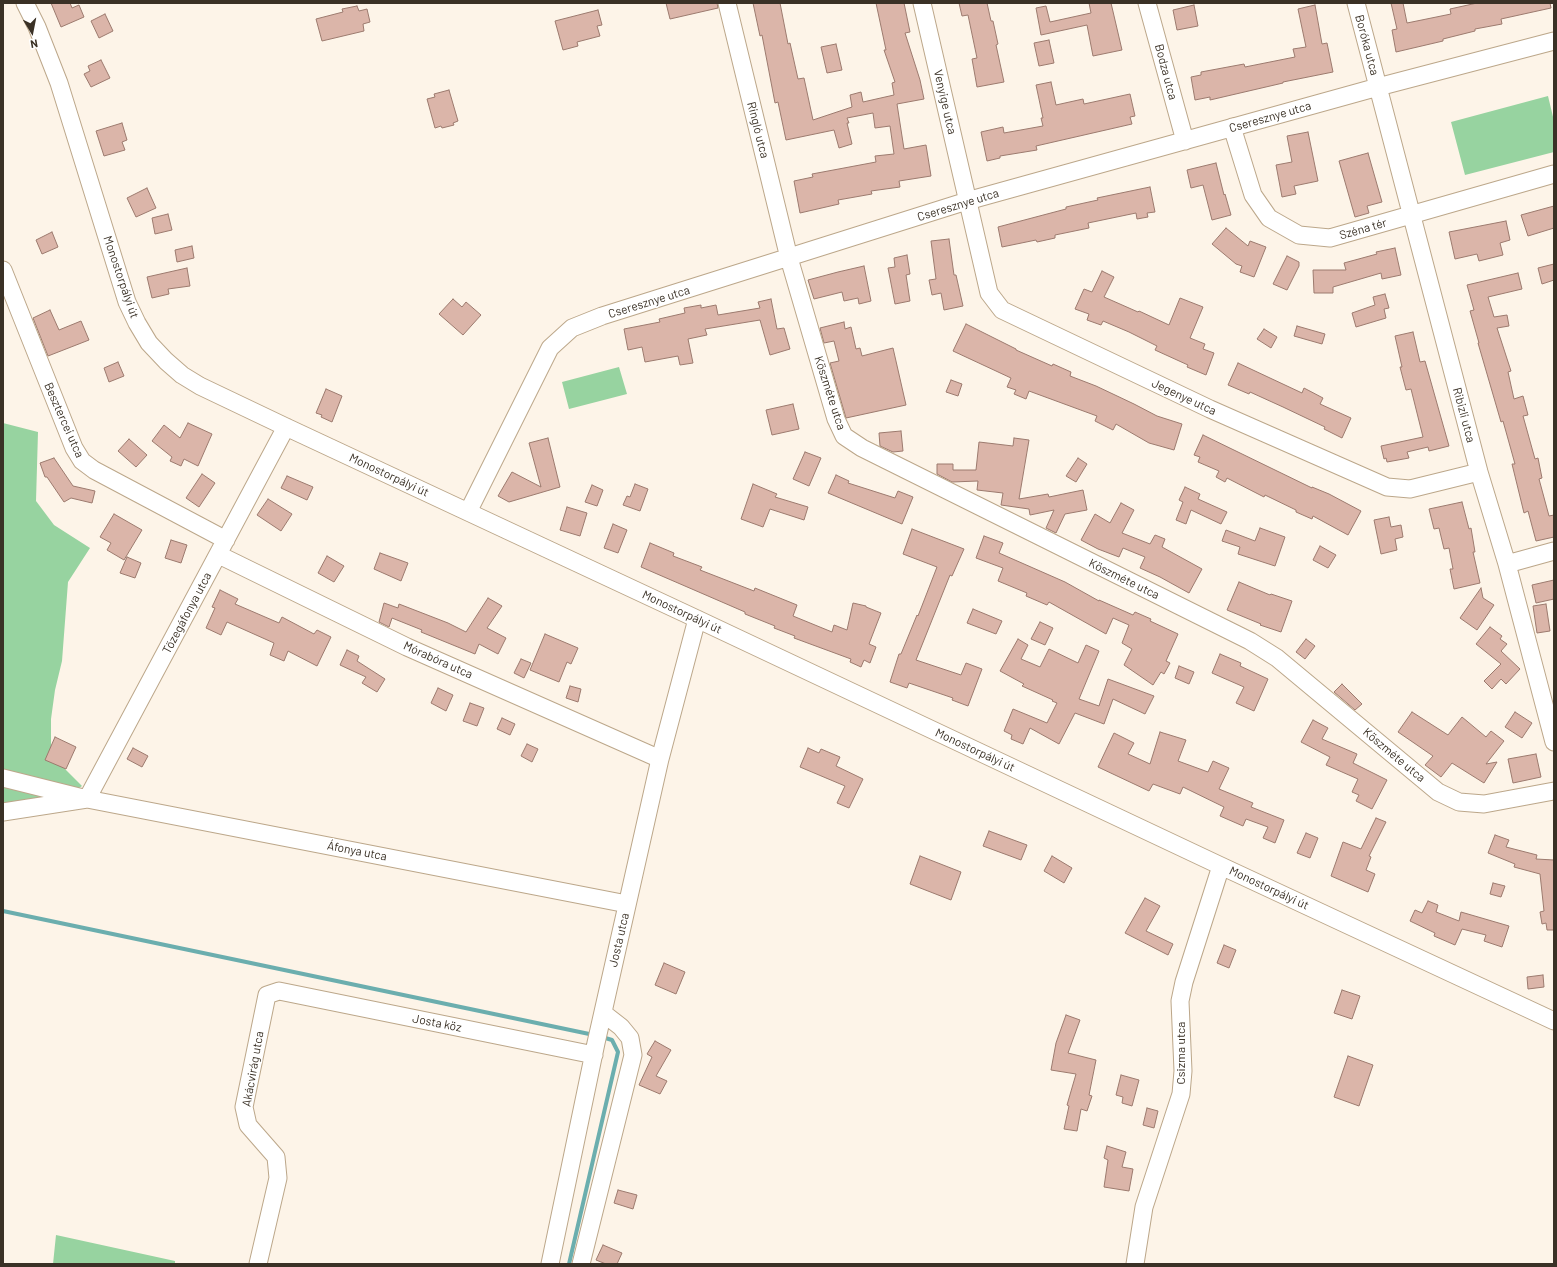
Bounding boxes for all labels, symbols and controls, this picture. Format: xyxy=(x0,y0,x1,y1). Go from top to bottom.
north arrow xyxy=(12,12,52,52)
street label: Boróka utca xyxy=(1352,13,1382,77)
text: N xyxy=(29,37,39,51)
street label: Bodza utca xyxy=(1152,42,1180,102)
street label: Venyige utca xyxy=(931,68,959,136)
street label: Cseresznye utca xyxy=(1227,98,1313,136)
street label: Ringló utca xyxy=(744,100,772,160)
street label: Cseresznye utca xyxy=(915,186,1001,224)
street label: Széna tér xyxy=(1338,215,1388,243)
street label: Monostorpályi út xyxy=(100,234,142,320)
street label: Cseresznye utca xyxy=(606,283,692,321)
street label: Köszméte utca xyxy=(811,354,849,432)
street label: Jegenye utca xyxy=(1149,376,1219,418)
street label: Besztercei utca xyxy=(41,380,87,460)
street label: Ribizli utca xyxy=(1450,386,1478,444)
street label: Monostorpályi út xyxy=(347,450,431,500)
street label: Köszméte utca xyxy=(1086,556,1162,602)
street label: Tőzegáfonya utca xyxy=(159,570,215,656)
street label: Monostorpályi út xyxy=(640,587,724,637)
street label: Mórabóra utca xyxy=(401,638,475,682)
street label: Monostorpályi út xyxy=(933,725,1017,775)
street label: Köszméte utca xyxy=(1360,725,1428,785)
street label: Áfonya utca xyxy=(326,838,388,864)
street label: Monostorpályi út xyxy=(1227,863,1311,913)
street label: Josta utca xyxy=(606,912,632,968)
street label: Josta köz xyxy=(411,1011,463,1035)
street label: Csizma utca xyxy=(1174,1022,1188,1084)
street label: Akácvirág utca xyxy=(239,1030,267,1108)

